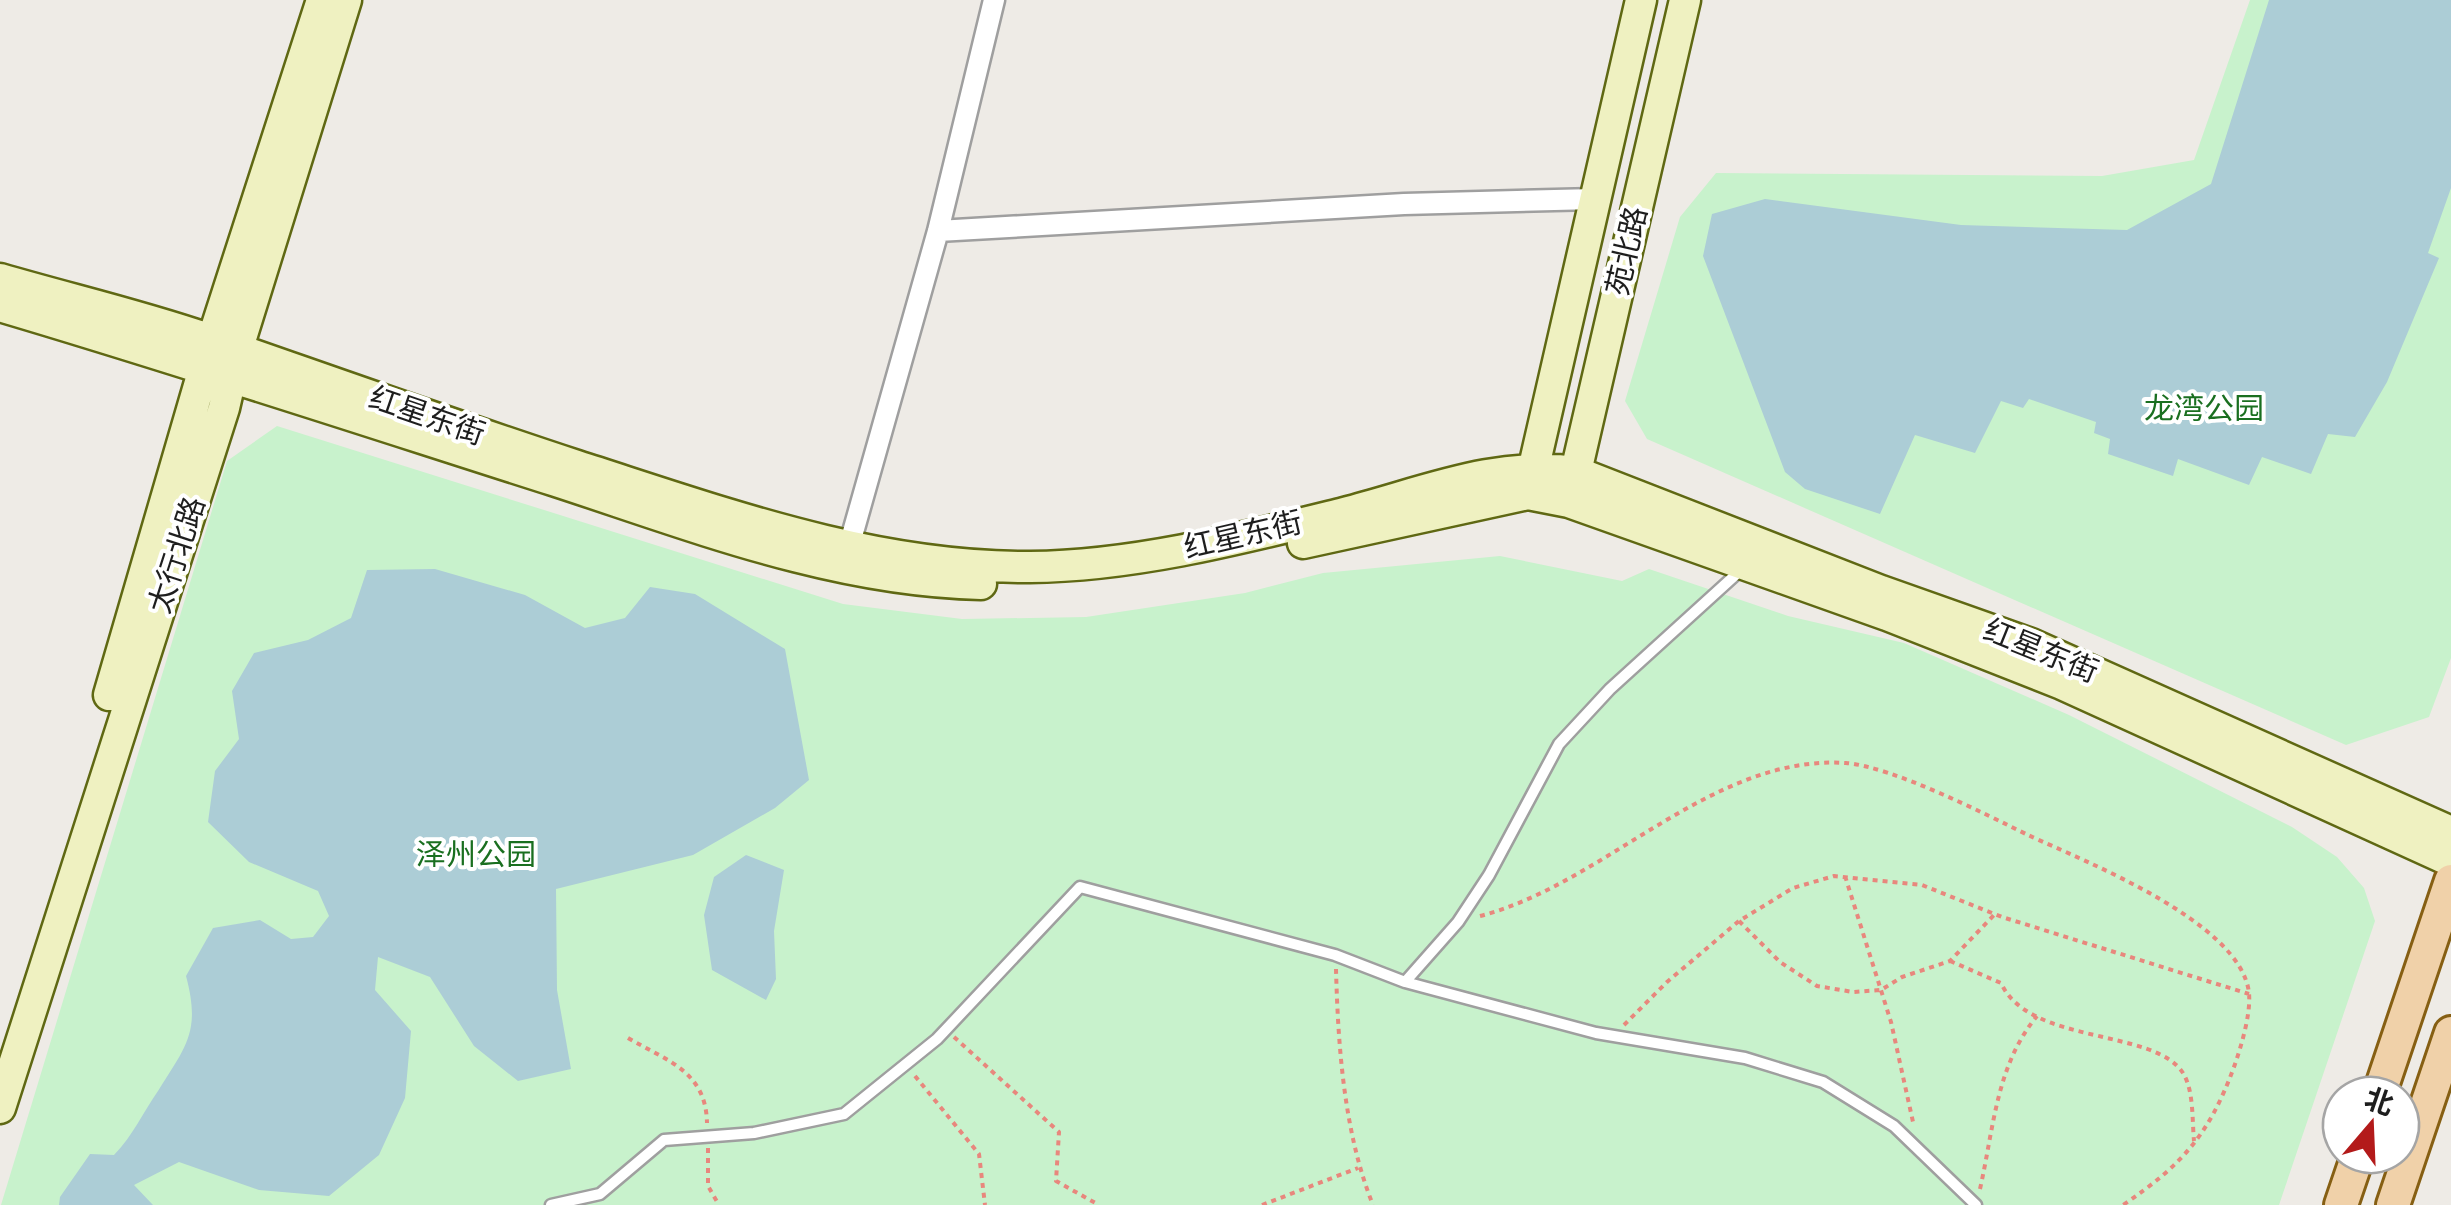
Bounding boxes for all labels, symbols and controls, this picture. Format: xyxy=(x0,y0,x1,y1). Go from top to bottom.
street label: 苑北路 xyxy=(1599,203,1654,299)
street label: 红星东街 xyxy=(365,379,490,452)
park label: 龙湾公园 xyxy=(2144,391,2264,426)
street label: 太行北路 xyxy=(141,492,212,617)
street label: 红星东街 xyxy=(1180,504,1305,565)
street label: 红星东街 xyxy=(1979,612,2103,689)
park label: 泽州公园 xyxy=(416,837,536,872)
north arrow xyxy=(2321,1075,2421,1175)
text: 北 xyxy=(2360,1082,2398,1122)

